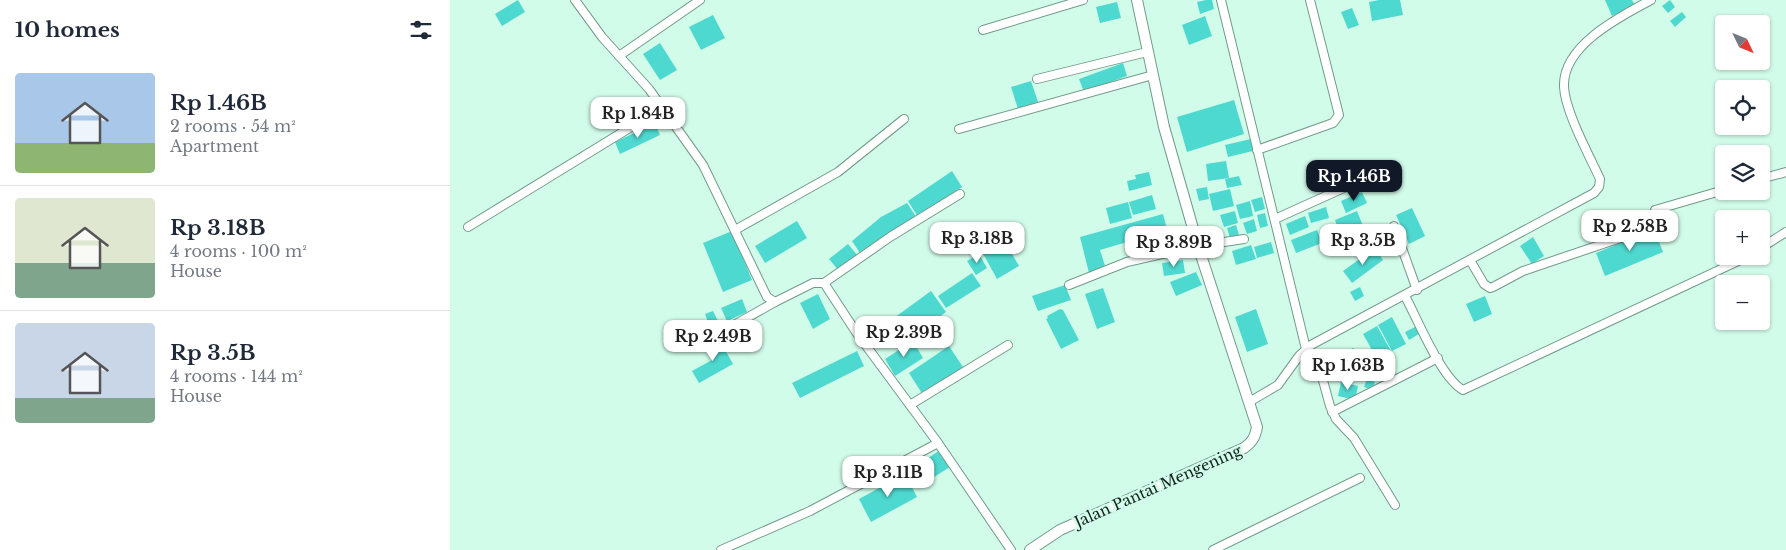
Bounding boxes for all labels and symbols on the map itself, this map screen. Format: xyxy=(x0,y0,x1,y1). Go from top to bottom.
north arrow xyxy=(1715,15,1770,70)
pin: Rp 1.84B xyxy=(586,96,690,139)
pin: Rp 1.46B xyxy=(1302,160,1406,202)
pin: Rp 2.58B xyxy=(1578,210,1682,252)
pin: Rp 3.18B xyxy=(925,222,1029,264)
pin: Rp 3.5B xyxy=(1317,224,1409,266)
pin: Rp 3.89B xyxy=(1122,226,1226,268)
pin: Rp 2.39B xyxy=(852,316,956,358)
pin: Rp 2.49B xyxy=(661,320,765,362)
pin: Rp 1.63B xyxy=(1296,348,1400,391)
street label: Jalan Pantai Mengening xyxy=(1070,440,1245,532)
pin: Rp 3.11B xyxy=(836,456,940,498)

